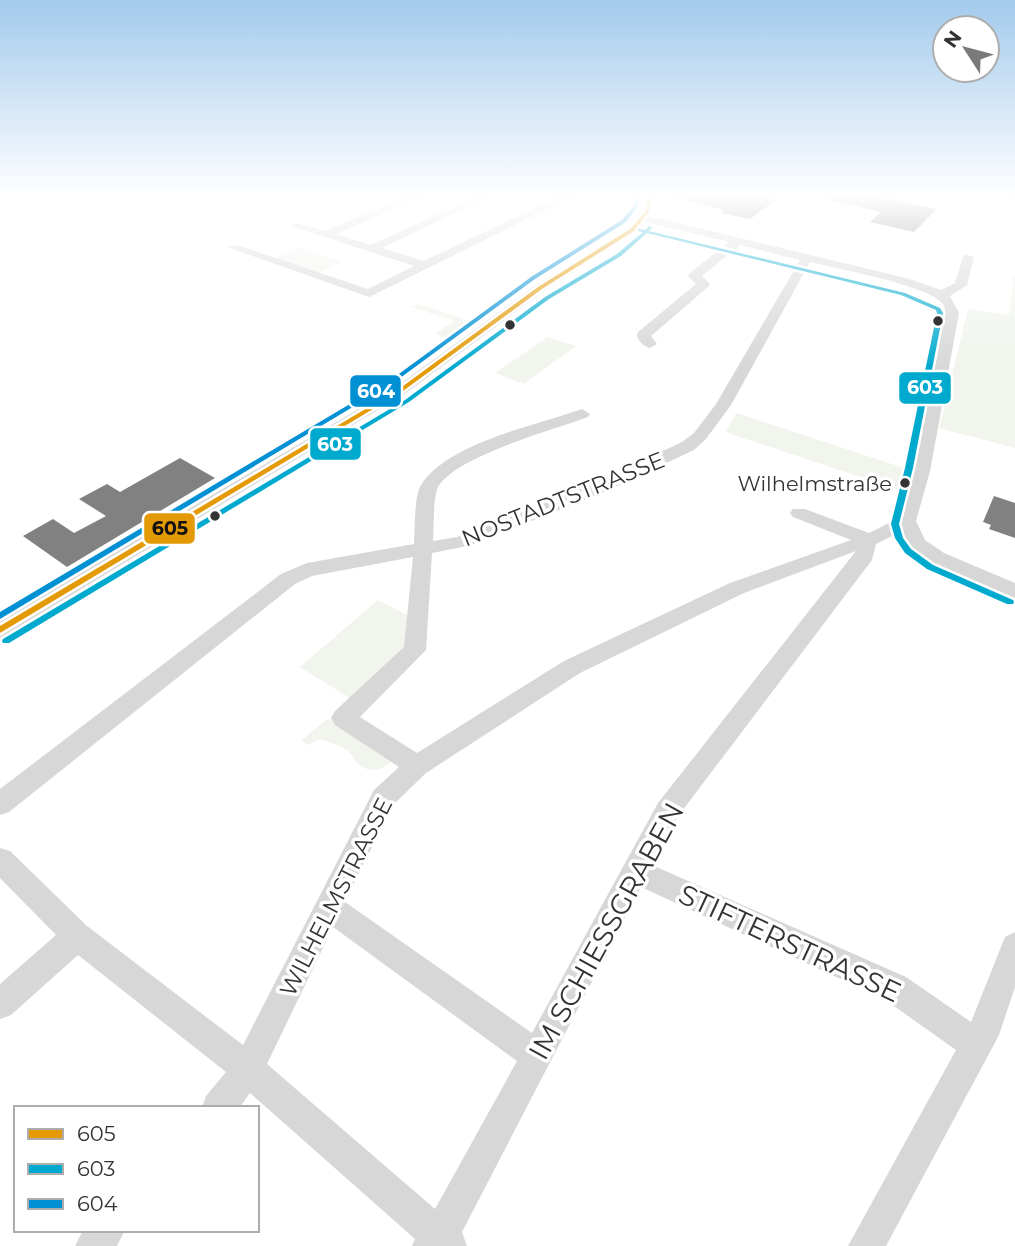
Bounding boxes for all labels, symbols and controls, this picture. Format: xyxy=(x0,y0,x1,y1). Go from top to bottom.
north arrow xyxy=(931,14,1001,84)
text: N xyxy=(939,26,966,52)
unlabelled marker xyxy=(931,314,945,328)
unlabelled marker xyxy=(503,318,517,332)
line badge: 603 xyxy=(898,371,952,405)
line badge: 604 xyxy=(349,374,402,408)
text: 603 xyxy=(907,376,943,399)
text: 604 xyxy=(357,380,395,403)
line badge: 603 xyxy=(309,427,362,461)
text: 603 xyxy=(317,433,353,456)
street label: NOSTADTSTRASSE xyxy=(457,445,669,553)
place label: Wilhelmstraße xyxy=(737,471,892,496)
marker: Wilhelmstraße xyxy=(898,476,912,490)
unlabelled marker xyxy=(208,509,222,523)
line badge: 605 xyxy=(143,512,196,545)
text: 605 xyxy=(152,517,188,540)
street label: WILHELMSTRASSE xyxy=(274,793,398,1001)
street label: IM SCHIESSGRABEN xyxy=(521,797,691,1065)
street label: STIFTERSTRASSE xyxy=(674,877,906,1009)
legend xyxy=(14,1106,259,1232)
text: 605 xyxy=(77,1121,116,1146)
text: 603 xyxy=(77,1156,115,1181)
text: 604 xyxy=(77,1191,118,1216)

